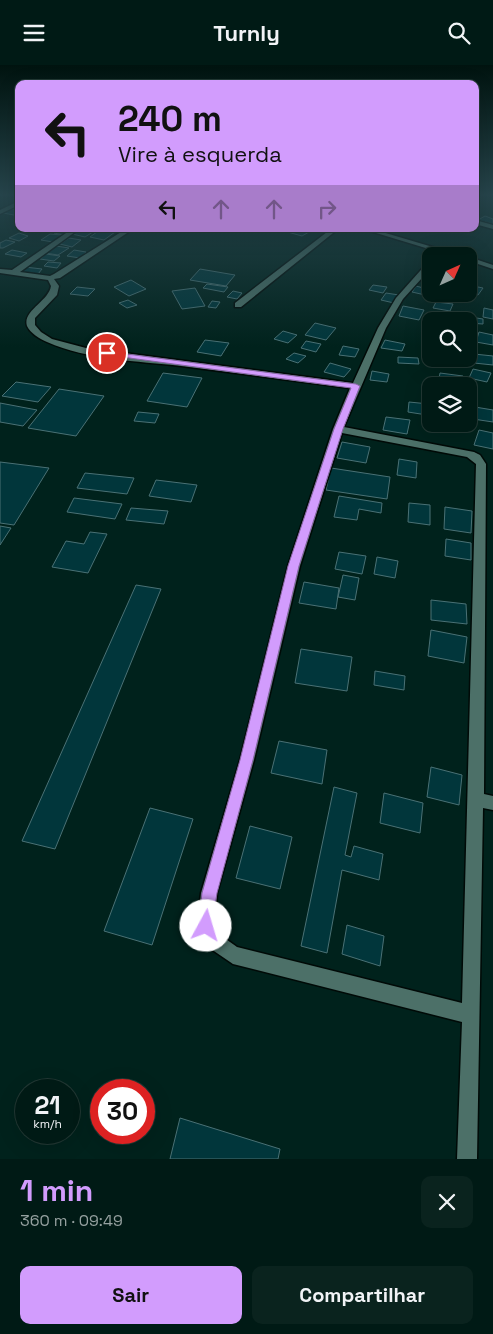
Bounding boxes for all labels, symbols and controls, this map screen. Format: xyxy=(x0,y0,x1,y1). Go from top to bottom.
icon: menu xyxy=(20,19,48,47)
text: Turnly xyxy=(213,19,280,47)
icon: search xyxy=(445,19,473,47)
text: 240 m xyxy=(118,97,222,141)
icon: left xyxy=(35,100,100,165)
text: Vire à esquerda xyxy=(118,140,282,168)
icon: left xyxy=(154,195,182,223)
icon: ahead xyxy=(207,195,235,223)
icon: ahead xyxy=(260,195,288,223)
icon: right xyxy=(313,195,341,223)
north arrow xyxy=(422,247,478,303)
map controls xyxy=(422,247,477,432)
button: search xyxy=(422,312,477,367)
pin xyxy=(86,332,128,374)
icon: arrive xyxy=(93,339,121,367)
button: layers xyxy=(422,377,477,432)
position arrow xyxy=(179,899,231,951)
speed limit sign: 30 xyxy=(90,1079,155,1144)
text: 21 xyxy=(34,1089,61,1121)
text: km/h xyxy=(33,1116,62,1132)
text: 1 min xyxy=(20,1171,93,1210)
button: close xyxy=(421,1176,473,1228)
text: 360 m · 09:49 xyxy=(20,1210,123,1231)
button: Sair xyxy=(20,1266,242,1324)
button: Compartilhar xyxy=(252,1266,473,1324)

